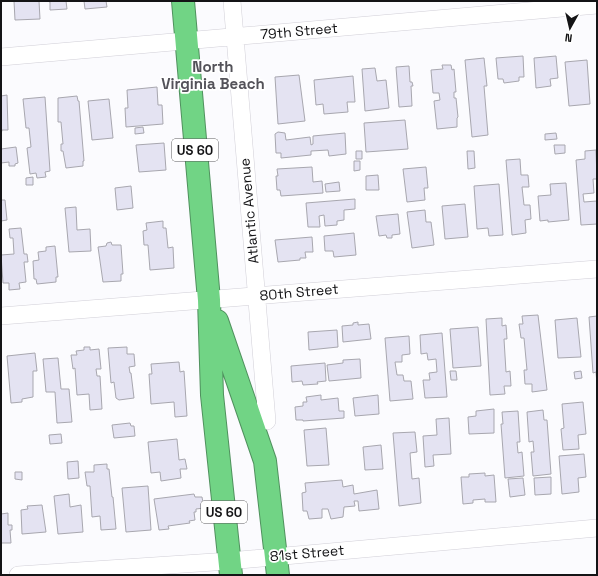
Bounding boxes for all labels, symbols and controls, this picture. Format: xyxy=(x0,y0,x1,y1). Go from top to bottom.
north arrow xyxy=(550,8,590,48)
street label: 79th Street xyxy=(259,19,339,43)
text: N xyxy=(564,30,573,45)
district label: North Virginia Beach xyxy=(161,57,265,93)
road number: US 60 xyxy=(172,139,218,161)
street label: Atlantic Avenue xyxy=(235,157,263,265)
street label: 80th Street xyxy=(259,280,339,304)
road number: US 60 xyxy=(201,501,247,523)
street label: 81st Street xyxy=(269,541,345,565)

